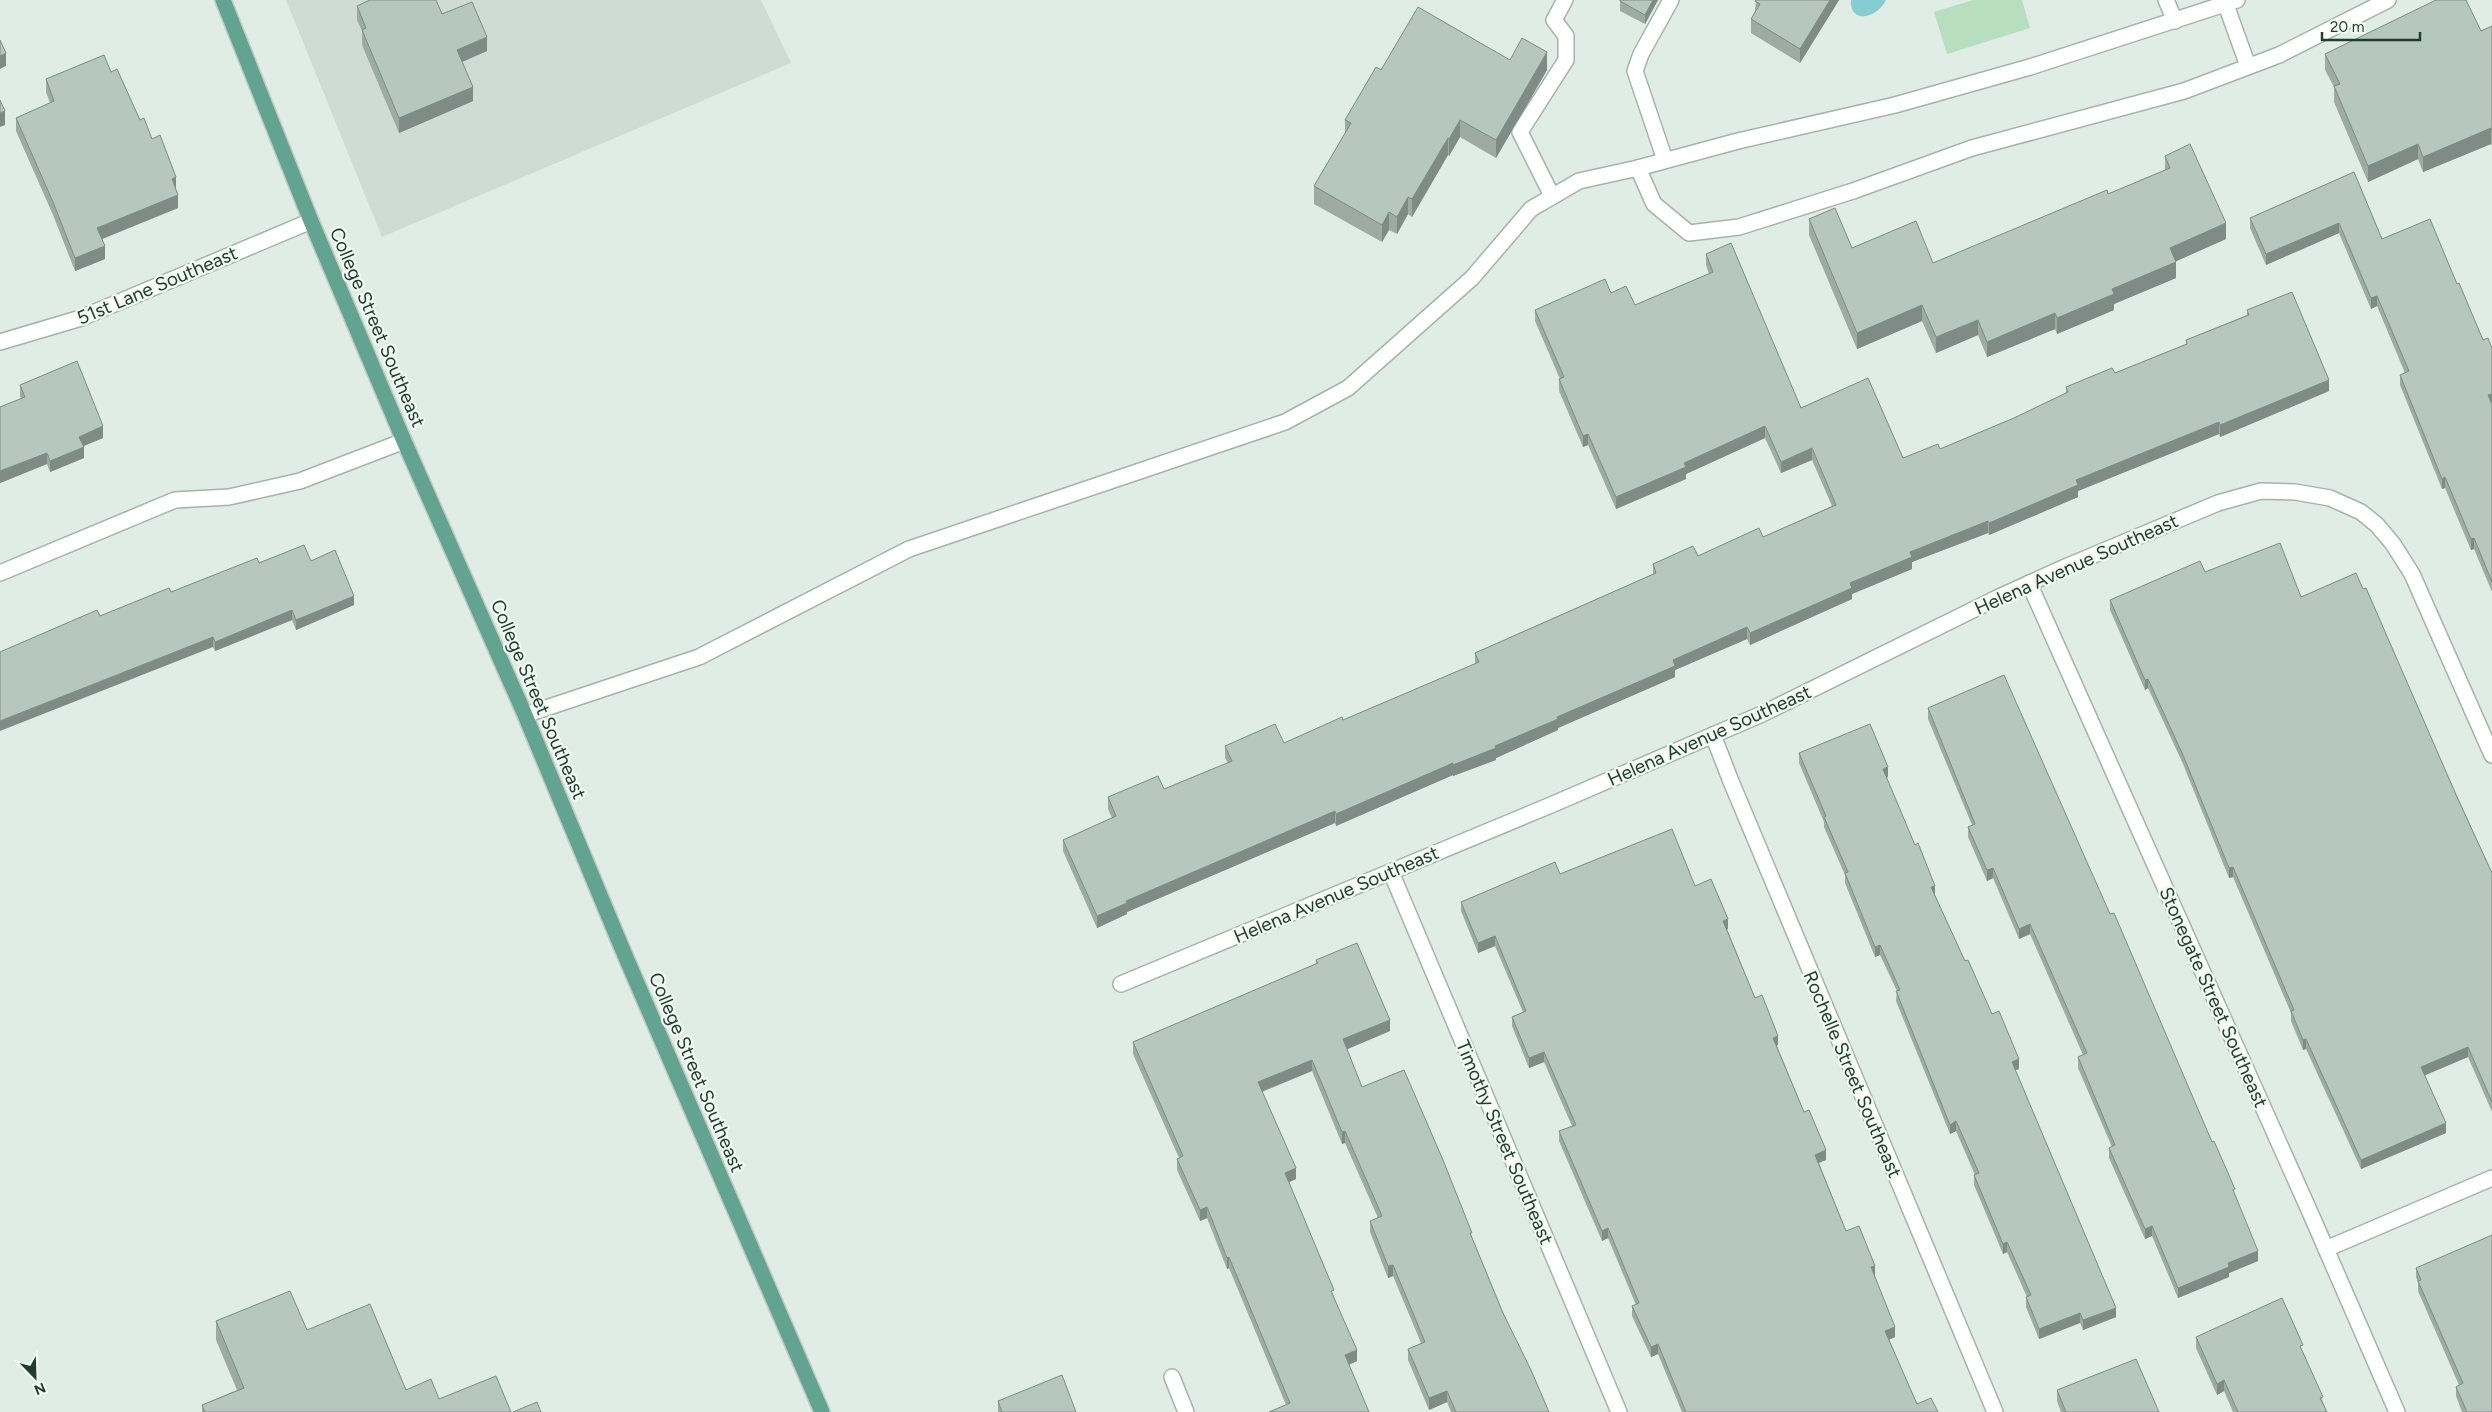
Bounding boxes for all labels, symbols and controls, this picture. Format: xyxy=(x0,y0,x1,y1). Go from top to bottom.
scale bar xyxy=(2322,10,2420,42)
text: 20 m xyxy=(2330,18,2364,36)
street label: College Street Southeast xyxy=(325,224,430,431)
street label: 51st Lane Southeast xyxy=(74,241,241,330)
street label: Helena Avenue Southeast xyxy=(1971,509,2182,620)
street label: College Street Southeast xyxy=(486,596,591,803)
street label: Helena Avenue Southeast xyxy=(1604,680,1815,791)
street label: Helena Avenue Southeast xyxy=(1230,841,1442,948)
street label: Stonegate Street Southeast xyxy=(2154,883,2273,1111)
street label: Rochelle Street Southeast xyxy=(1798,967,1907,1181)
street label: College Street Southeast xyxy=(644,969,749,1176)
street label: Timothy Street Southeast xyxy=(1451,1037,1558,1248)
north arrow xyxy=(10,1352,60,1402)
text: N xyxy=(32,1379,48,1398)

